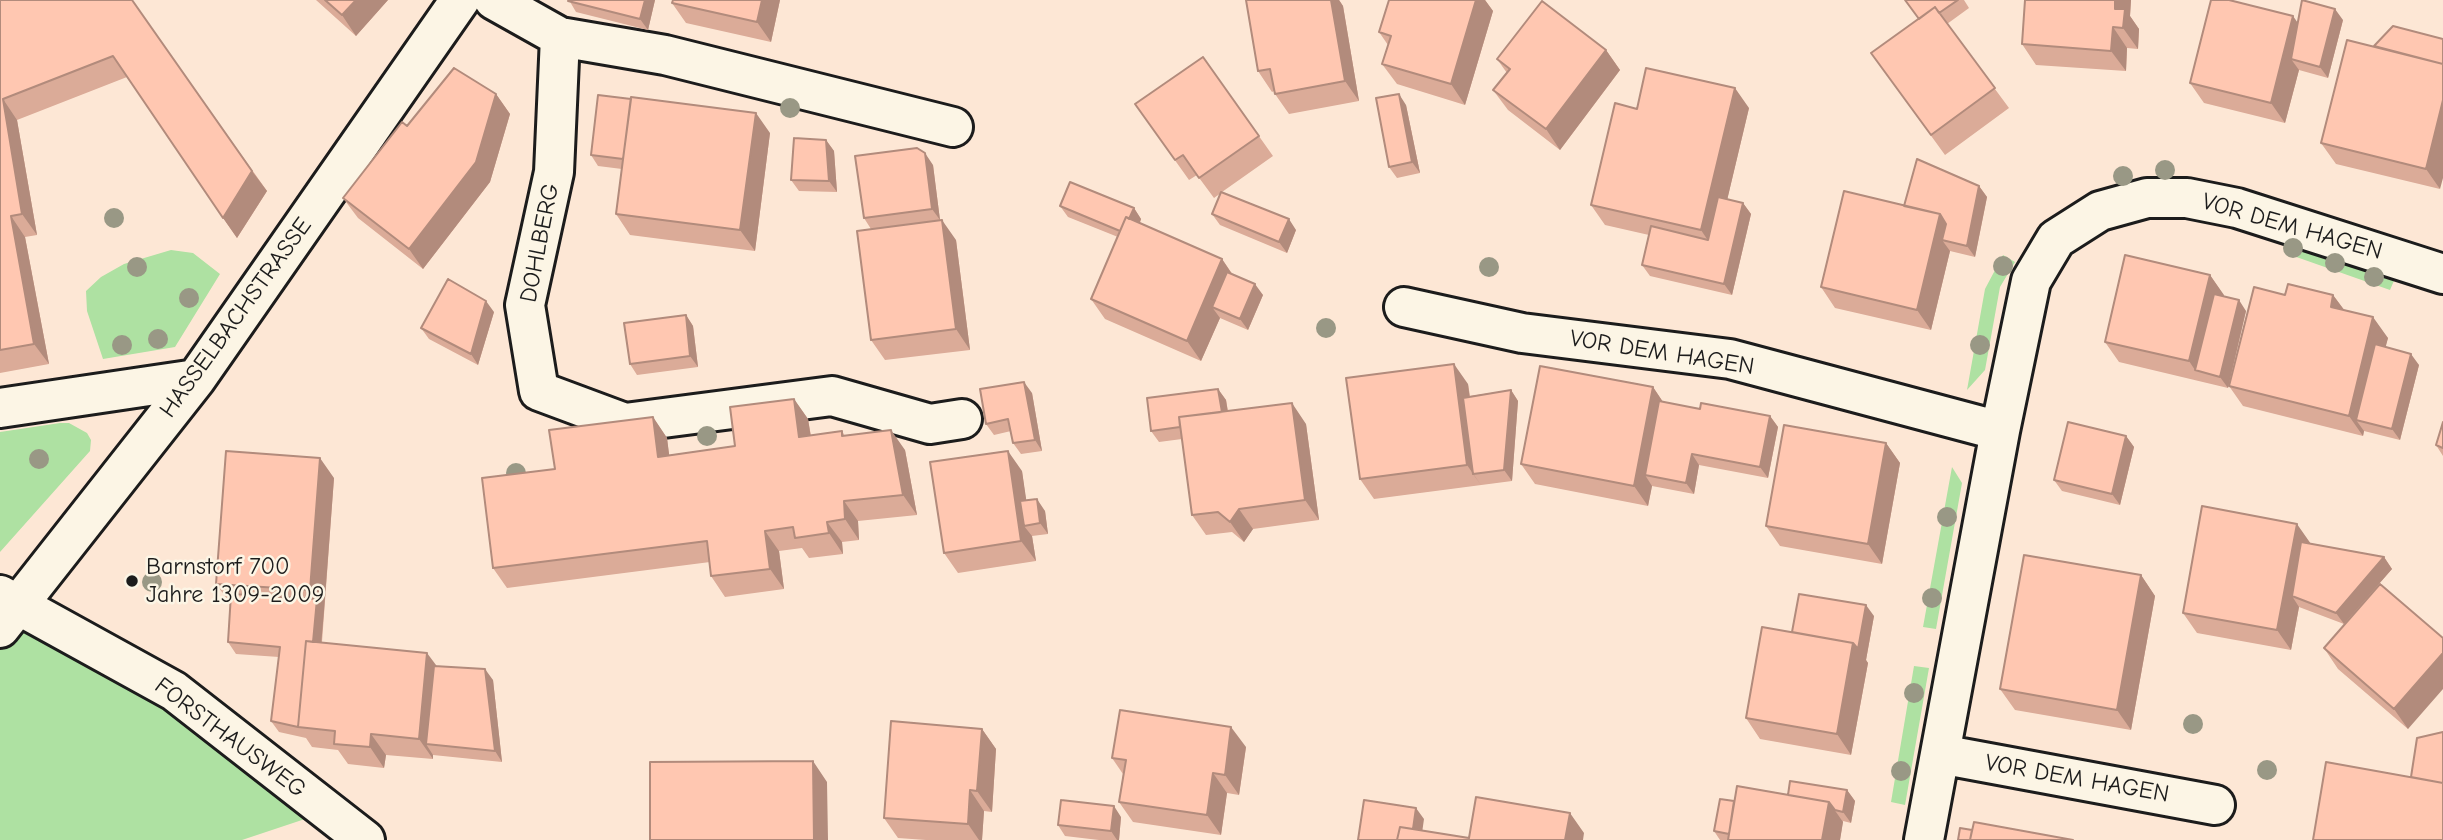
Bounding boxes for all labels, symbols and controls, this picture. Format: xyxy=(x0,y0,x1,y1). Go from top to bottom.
street label: DOHLBERG xyxy=(514,181,566,305)
street label: VOR DEM HAGEN xyxy=(2199,188,2385,266)
street label: HASSELBACHSTRASSE xyxy=(154,212,318,424)
street label: VOR DEM HAGEN xyxy=(1568,324,1756,382)
place label: Barnstorf 700 Jahre 1309-2009 xyxy=(146,553,325,609)
marker: Barnstorf 700 Jahre 1309-2009 xyxy=(124,573,140,589)
street label: FORSTHAUSWEG xyxy=(149,672,311,804)
street label: VOR DEM HAGEN xyxy=(1983,749,2171,809)

